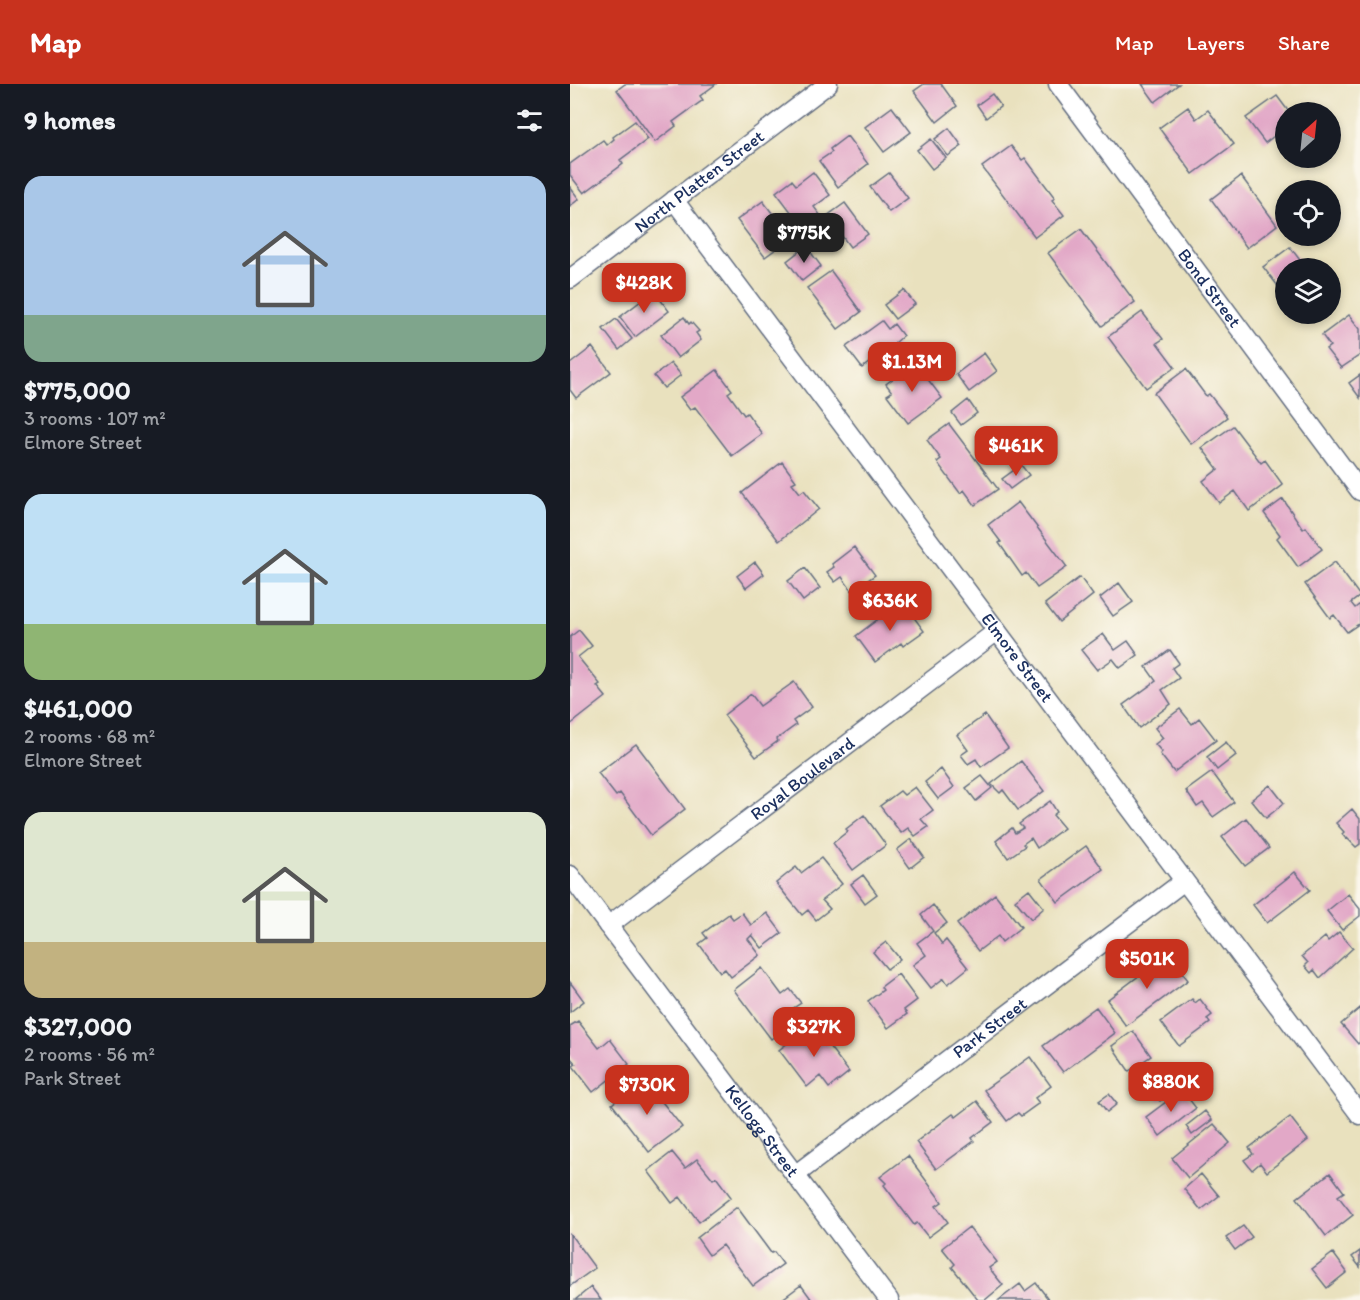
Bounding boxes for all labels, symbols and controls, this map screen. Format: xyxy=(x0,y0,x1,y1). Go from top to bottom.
text: Map xyxy=(30,25,81,59)
text: Map xyxy=(1115,30,1154,55)
text: Layers xyxy=(1187,30,1245,55)
text: Share xyxy=(1278,30,1330,55)
north arrow xyxy=(1275,102,1341,168)
map controls xyxy=(1275,102,1341,324)
text: 9 homes xyxy=(24,104,116,136)
icon: filters xyxy=(513,104,546,137)
street label: North Platten Street xyxy=(630,125,769,237)
button: locate xyxy=(1275,180,1341,246)
pin: $775K xyxy=(762,213,846,264)
icon: home xyxy=(231,215,339,323)
text: $775K xyxy=(777,220,831,244)
street label: Bond Street xyxy=(1173,244,1246,332)
button: layers xyxy=(1275,258,1341,324)
pin: $428K xyxy=(602,263,686,314)
text: $428K xyxy=(616,270,672,294)
pin: $1.13M xyxy=(863,342,961,393)
text: $1.13M xyxy=(882,349,942,373)
text: $775,000 xyxy=(24,374,131,406)
text: 3 rooms · 107 m² xyxy=(24,406,166,430)
pin: $461K xyxy=(974,426,1058,477)
text: Elmore Street xyxy=(24,430,142,454)
text: $461K xyxy=(989,433,1043,457)
icon: home xyxy=(231,533,339,641)
pin: $636K xyxy=(848,581,932,632)
text: $636K xyxy=(863,588,917,612)
street label: Elmore Street xyxy=(976,609,1058,707)
text: $461,000 xyxy=(24,692,133,724)
text: 2 rooms · 68 m² xyxy=(24,724,155,748)
street label: Royal Boulevard xyxy=(746,732,859,825)
text: Elmore Street xyxy=(24,748,142,772)
icon: home xyxy=(231,851,339,959)
pin: $501K xyxy=(1105,939,1189,990)
text: $501K xyxy=(1119,946,1175,970)
street label: Park Street xyxy=(948,993,1031,1063)
pin: $327K xyxy=(772,1007,856,1058)
text: $327,000 xyxy=(24,1010,132,1042)
text: $327K xyxy=(787,1014,841,1038)
text: 2 rooms · 56 m² xyxy=(24,1042,155,1066)
pin: $880K xyxy=(1129,1062,1213,1113)
pin: $730K xyxy=(605,1065,689,1116)
text: Park Street xyxy=(24,1066,121,1090)
text: $880K xyxy=(1142,1069,1200,1093)
text: $730K xyxy=(619,1072,675,1096)
street label: Kellogg Street xyxy=(720,1080,804,1182)

